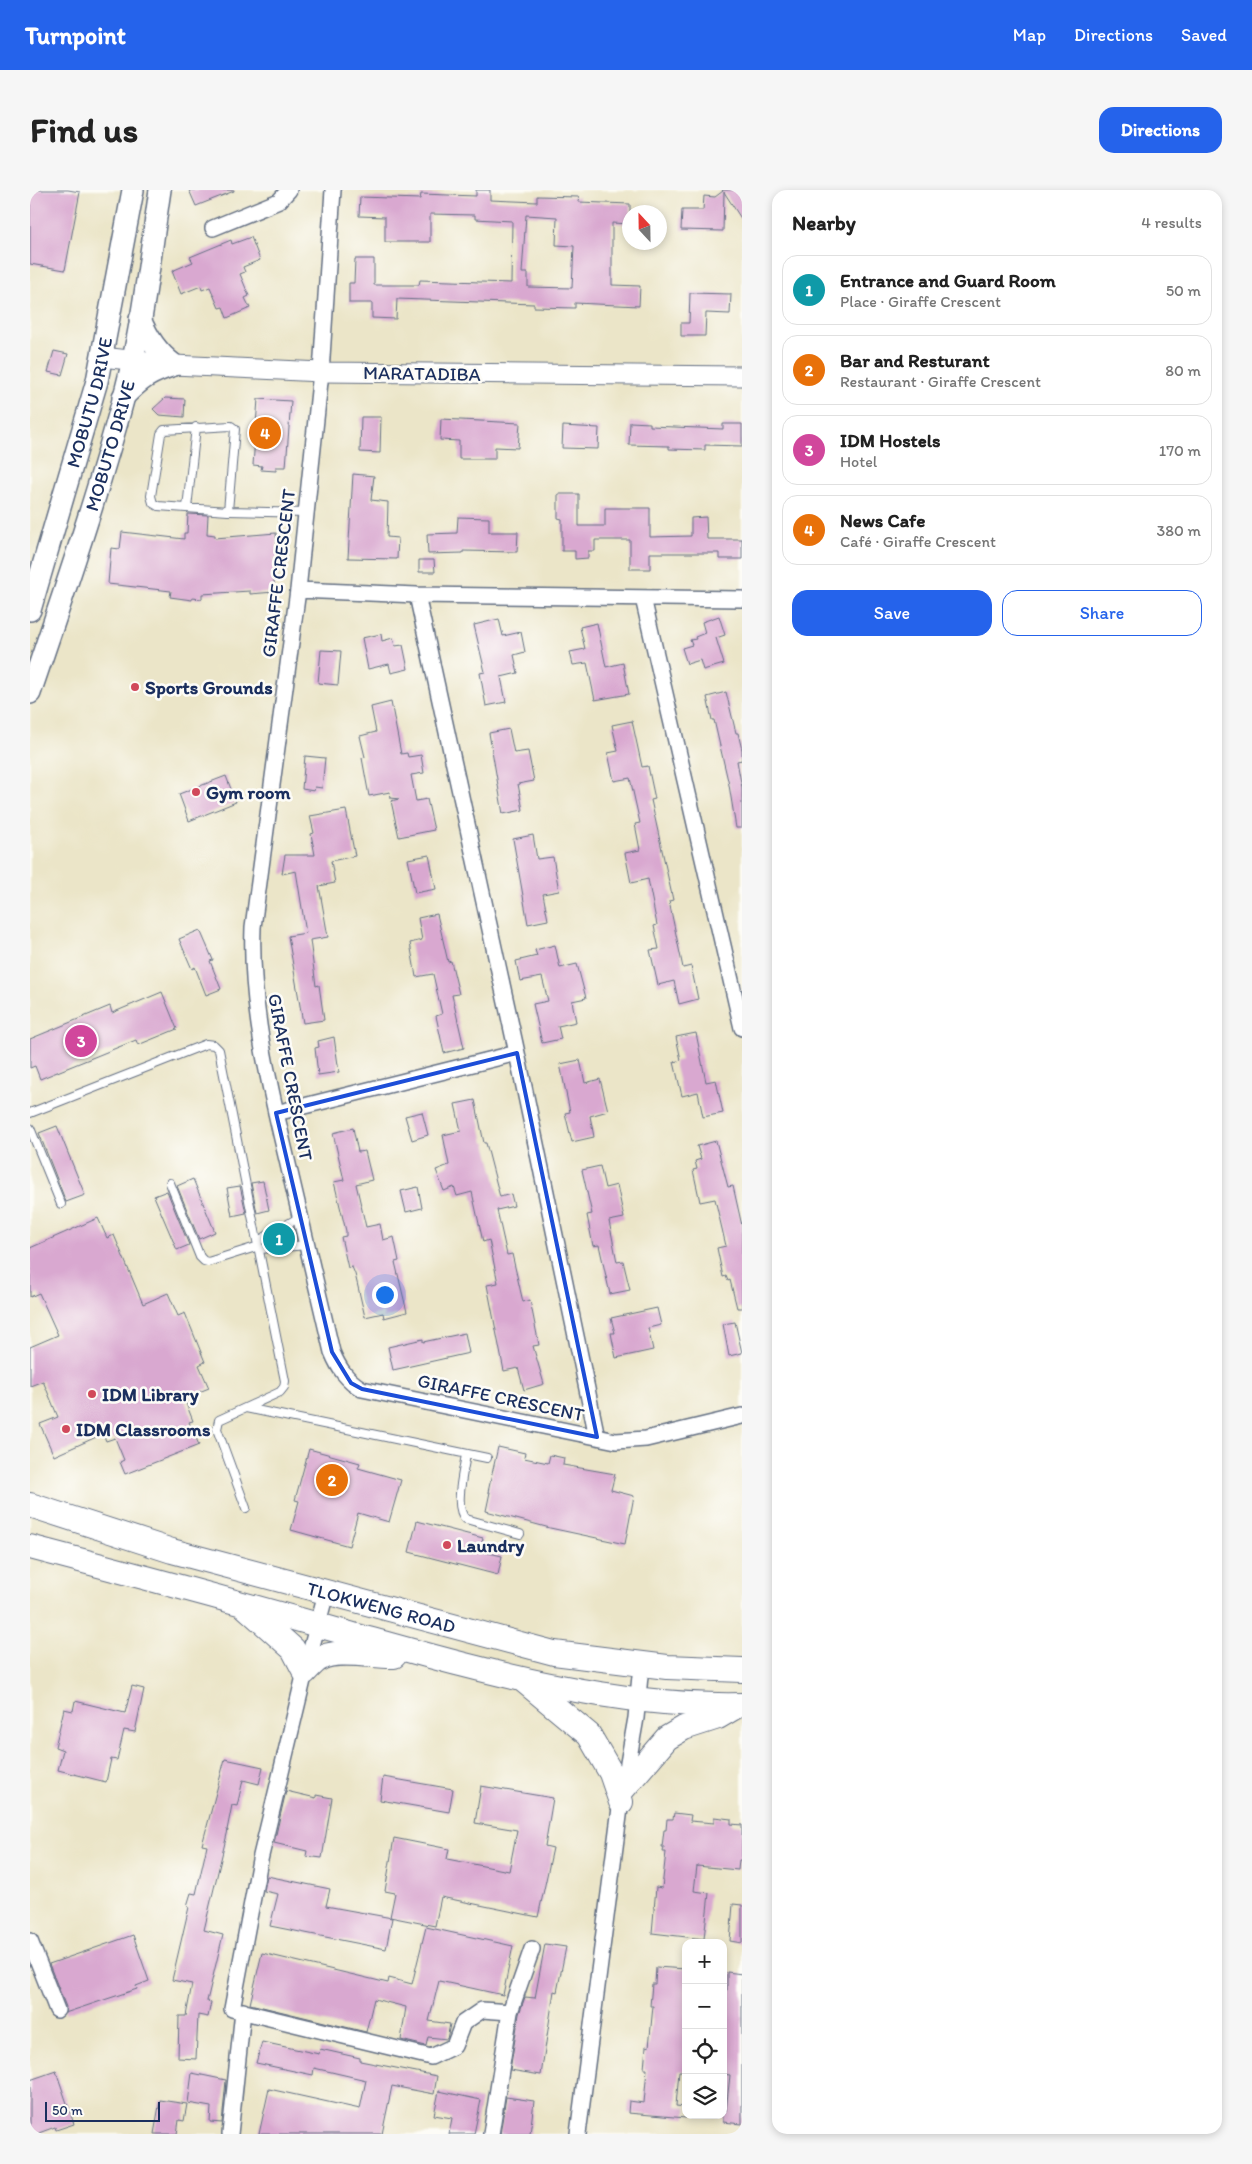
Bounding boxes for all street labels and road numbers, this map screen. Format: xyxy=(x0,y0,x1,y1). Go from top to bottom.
street label: MOBUTU DRIVE xyxy=(61,335,117,470)
street label: MARATADIBA xyxy=(363,361,481,386)
street label: MOBUTO DRIVE xyxy=(80,377,140,514)
street label: GIRAFFE CRESCENT xyxy=(257,487,300,659)
street label: GIRAFFE CRESCENT xyxy=(263,992,318,1163)
street label: GIRAFFE CRESCENT xyxy=(415,1369,587,1426)
street label: TLOKWENG ROAD xyxy=(305,1577,458,1638)

